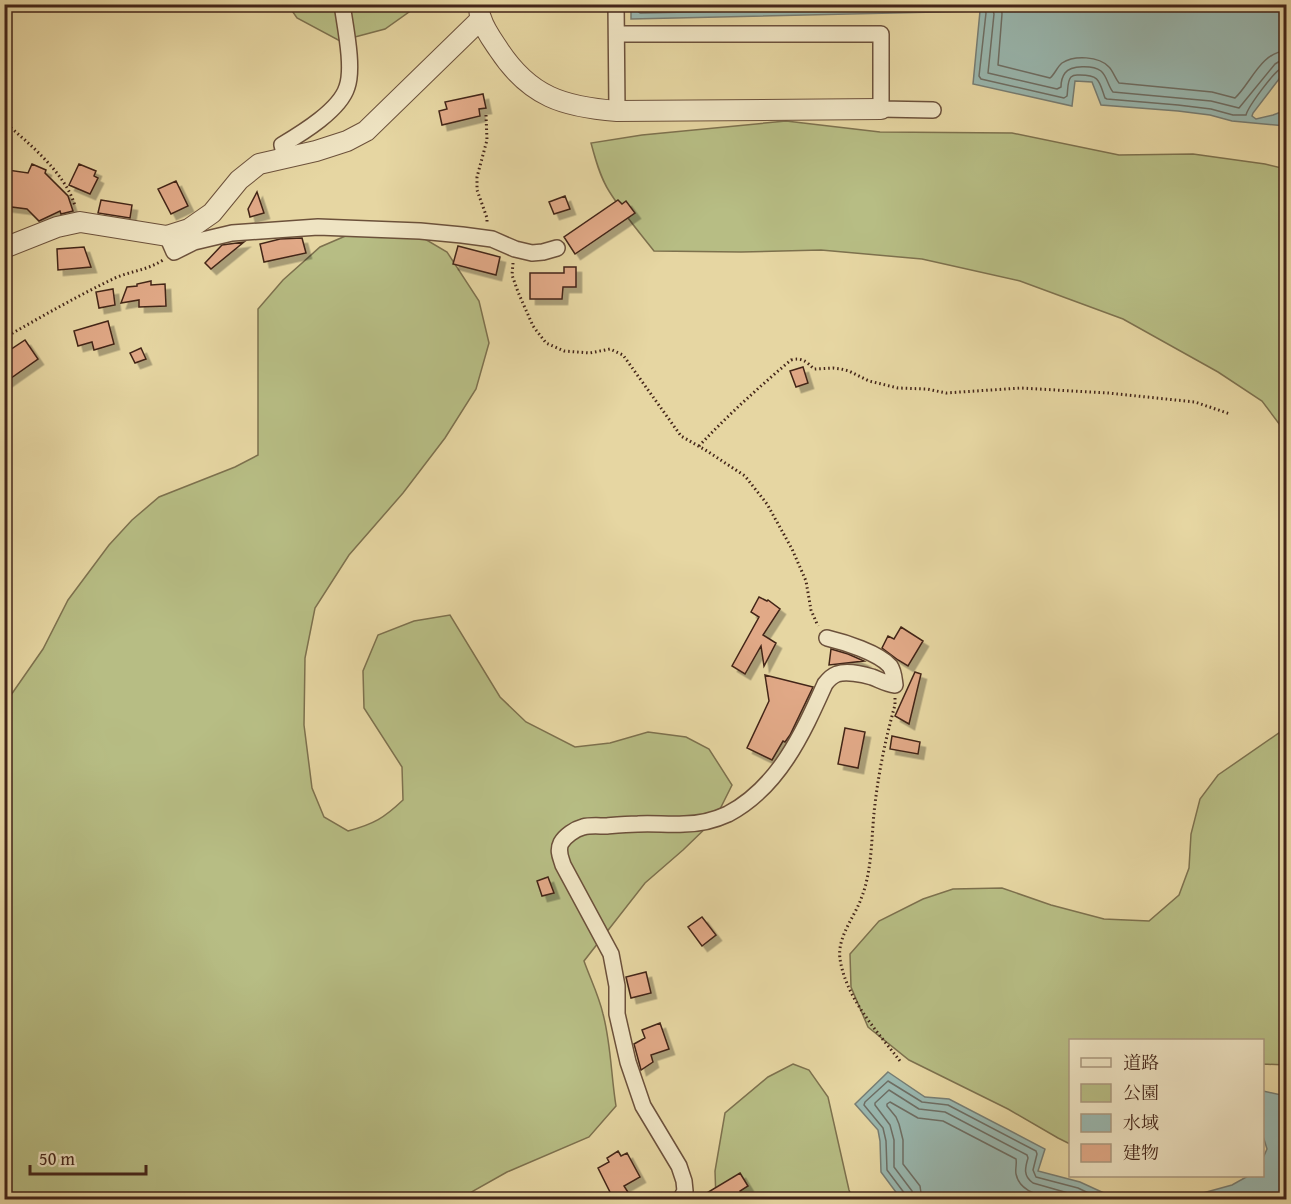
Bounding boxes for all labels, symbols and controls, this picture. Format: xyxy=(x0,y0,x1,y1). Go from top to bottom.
legend xyxy=(1069,1039,1264,1177)
text: 道路 xyxy=(1123,1049,1159,1076)
text: 公園 xyxy=(1123,1079,1159,1106)
text: 水域 xyxy=(1123,1109,1159,1136)
scale bar xyxy=(30,1138,146,1176)
text: 建物 xyxy=(1123,1139,1159,1166)
text: 50 m xyxy=(39,1145,75,1172)

